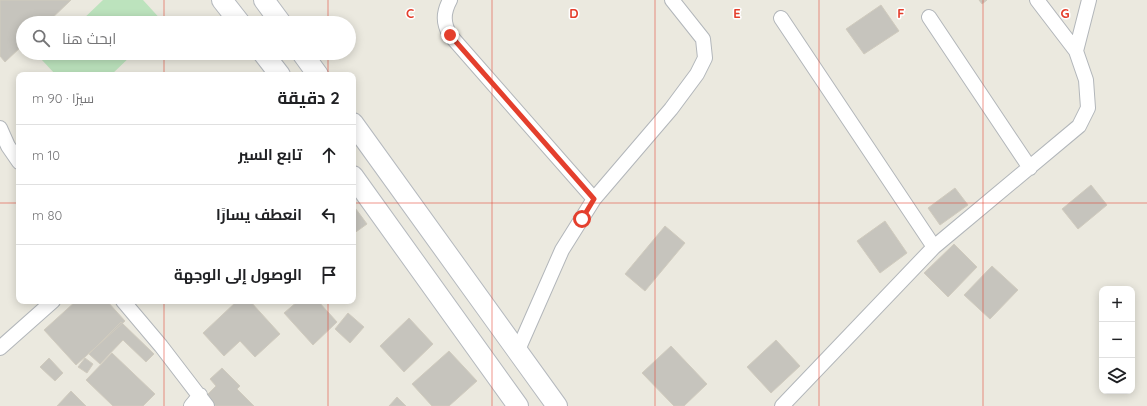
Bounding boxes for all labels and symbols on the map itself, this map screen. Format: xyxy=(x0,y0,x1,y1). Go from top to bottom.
text: C xyxy=(406,5,414,21)
text: D xyxy=(569,5,579,21)
text: E xyxy=(733,5,741,21)
text: F xyxy=(897,5,905,21)
text: G xyxy=(1060,5,1070,21)
route end xyxy=(441,26,459,44)
route start xyxy=(573,210,591,228)

